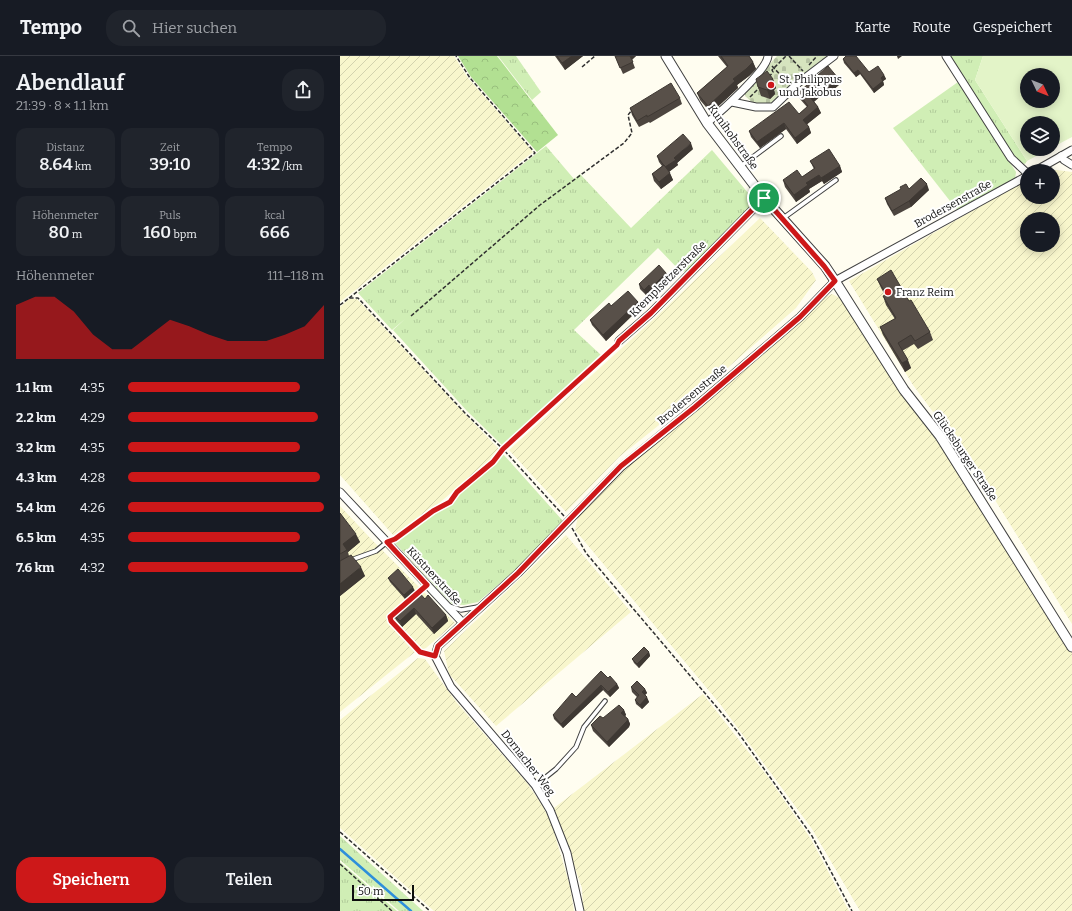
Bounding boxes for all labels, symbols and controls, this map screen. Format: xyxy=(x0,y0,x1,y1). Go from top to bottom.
search box xyxy=(106,10,386,46)
text: Tempo xyxy=(20,16,82,39)
icon: search xyxy=(120,17,142,39)
text: Hier suchen xyxy=(152,19,237,37)
text: Karte xyxy=(855,19,890,36)
text: Route xyxy=(912,19,951,36)
text: Gespeichert xyxy=(973,19,1052,36)
north arrow xyxy=(1020,68,1060,108)
map controls xyxy=(1020,68,1060,252)
text: Abendlauf xyxy=(16,69,124,96)
button: share xyxy=(282,69,324,111)
place label: St. Philippus und Jakobus xyxy=(779,73,842,99)
marker: St. Philippus und Jakobus xyxy=(766,80,776,90)
text: 21:39 · 8 × 1.1 km xyxy=(16,98,109,113)
street label: Kunihohstraße xyxy=(705,102,761,172)
button: layers xyxy=(1020,116,1060,156)
text: Distanz xyxy=(46,141,85,154)
text: Zeit xyxy=(160,141,180,154)
text: Tempo xyxy=(257,141,292,154)
text: 8.64 xyxy=(39,154,73,175)
text: 39:10 xyxy=(149,154,191,175)
text: 4:32 xyxy=(247,154,280,175)
text: km xyxy=(73,160,91,173)
text: /km xyxy=(280,160,302,173)
button: + xyxy=(1020,164,1060,204)
street label: Brodersenstraße xyxy=(912,177,994,231)
pin xyxy=(747,181,781,215)
icon: arrive xyxy=(753,187,775,209)
text: Höhenmeter xyxy=(32,209,98,222)
text: Puls xyxy=(159,209,181,222)
text: kcal xyxy=(264,209,285,222)
button: − xyxy=(1020,212,1060,252)
text: 80 xyxy=(48,222,70,243)
text: 160 xyxy=(143,222,171,243)
text: 666 xyxy=(260,222,290,243)
text: m xyxy=(70,228,82,241)
text: bpm xyxy=(171,228,197,241)
street label: Kremplsetzerstraße xyxy=(627,238,709,320)
text: Höhenmeter xyxy=(16,268,94,283)
text: 111–118 m xyxy=(267,268,324,283)
place label: Franz Reim xyxy=(896,286,954,299)
marker: Franz Reim xyxy=(883,287,893,297)
street label: Brodersenstraße xyxy=(655,362,729,428)
text: 1.1 km xyxy=(16,380,52,395)
text: 4:35 xyxy=(80,380,105,395)
street label: Glücksburger Straße xyxy=(930,409,1000,503)
text: 2.2 km xyxy=(16,410,56,425)
text: 4:29 xyxy=(80,410,105,425)
text: 3.2 km xyxy=(16,440,56,455)
text: 4:35 xyxy=(80,440,105,455)
text: 4.3 km xyxy=(16,470,57,485)
text: 4:28 xyxy=(80,470,105,485)
text: 5.4 km xyxy=(16,500,56,515)
text: 4:26 xyxy=(80,500,105,515)
text: 6.5 km xyxy=(16,530,56,545)
text: 4:35 xyxy=(80,530,105,545)
street label: Küstnerstraße xyxy=(404,544,464,608)
text: 7.6 km xyxy=(16,560,54,575)
text: 4:32 xyxy=(80,560,105,575)
street label: Dornacher Weg xyxy=(498,728,558,798)
button: Speichern xyxy=(16,857,166,903)
button: Teilen xyxy=(174,857,324,903)
scale bar xyxy=(352,883,414,902)
text: 50 m xyxy=(358,885,384,898)

